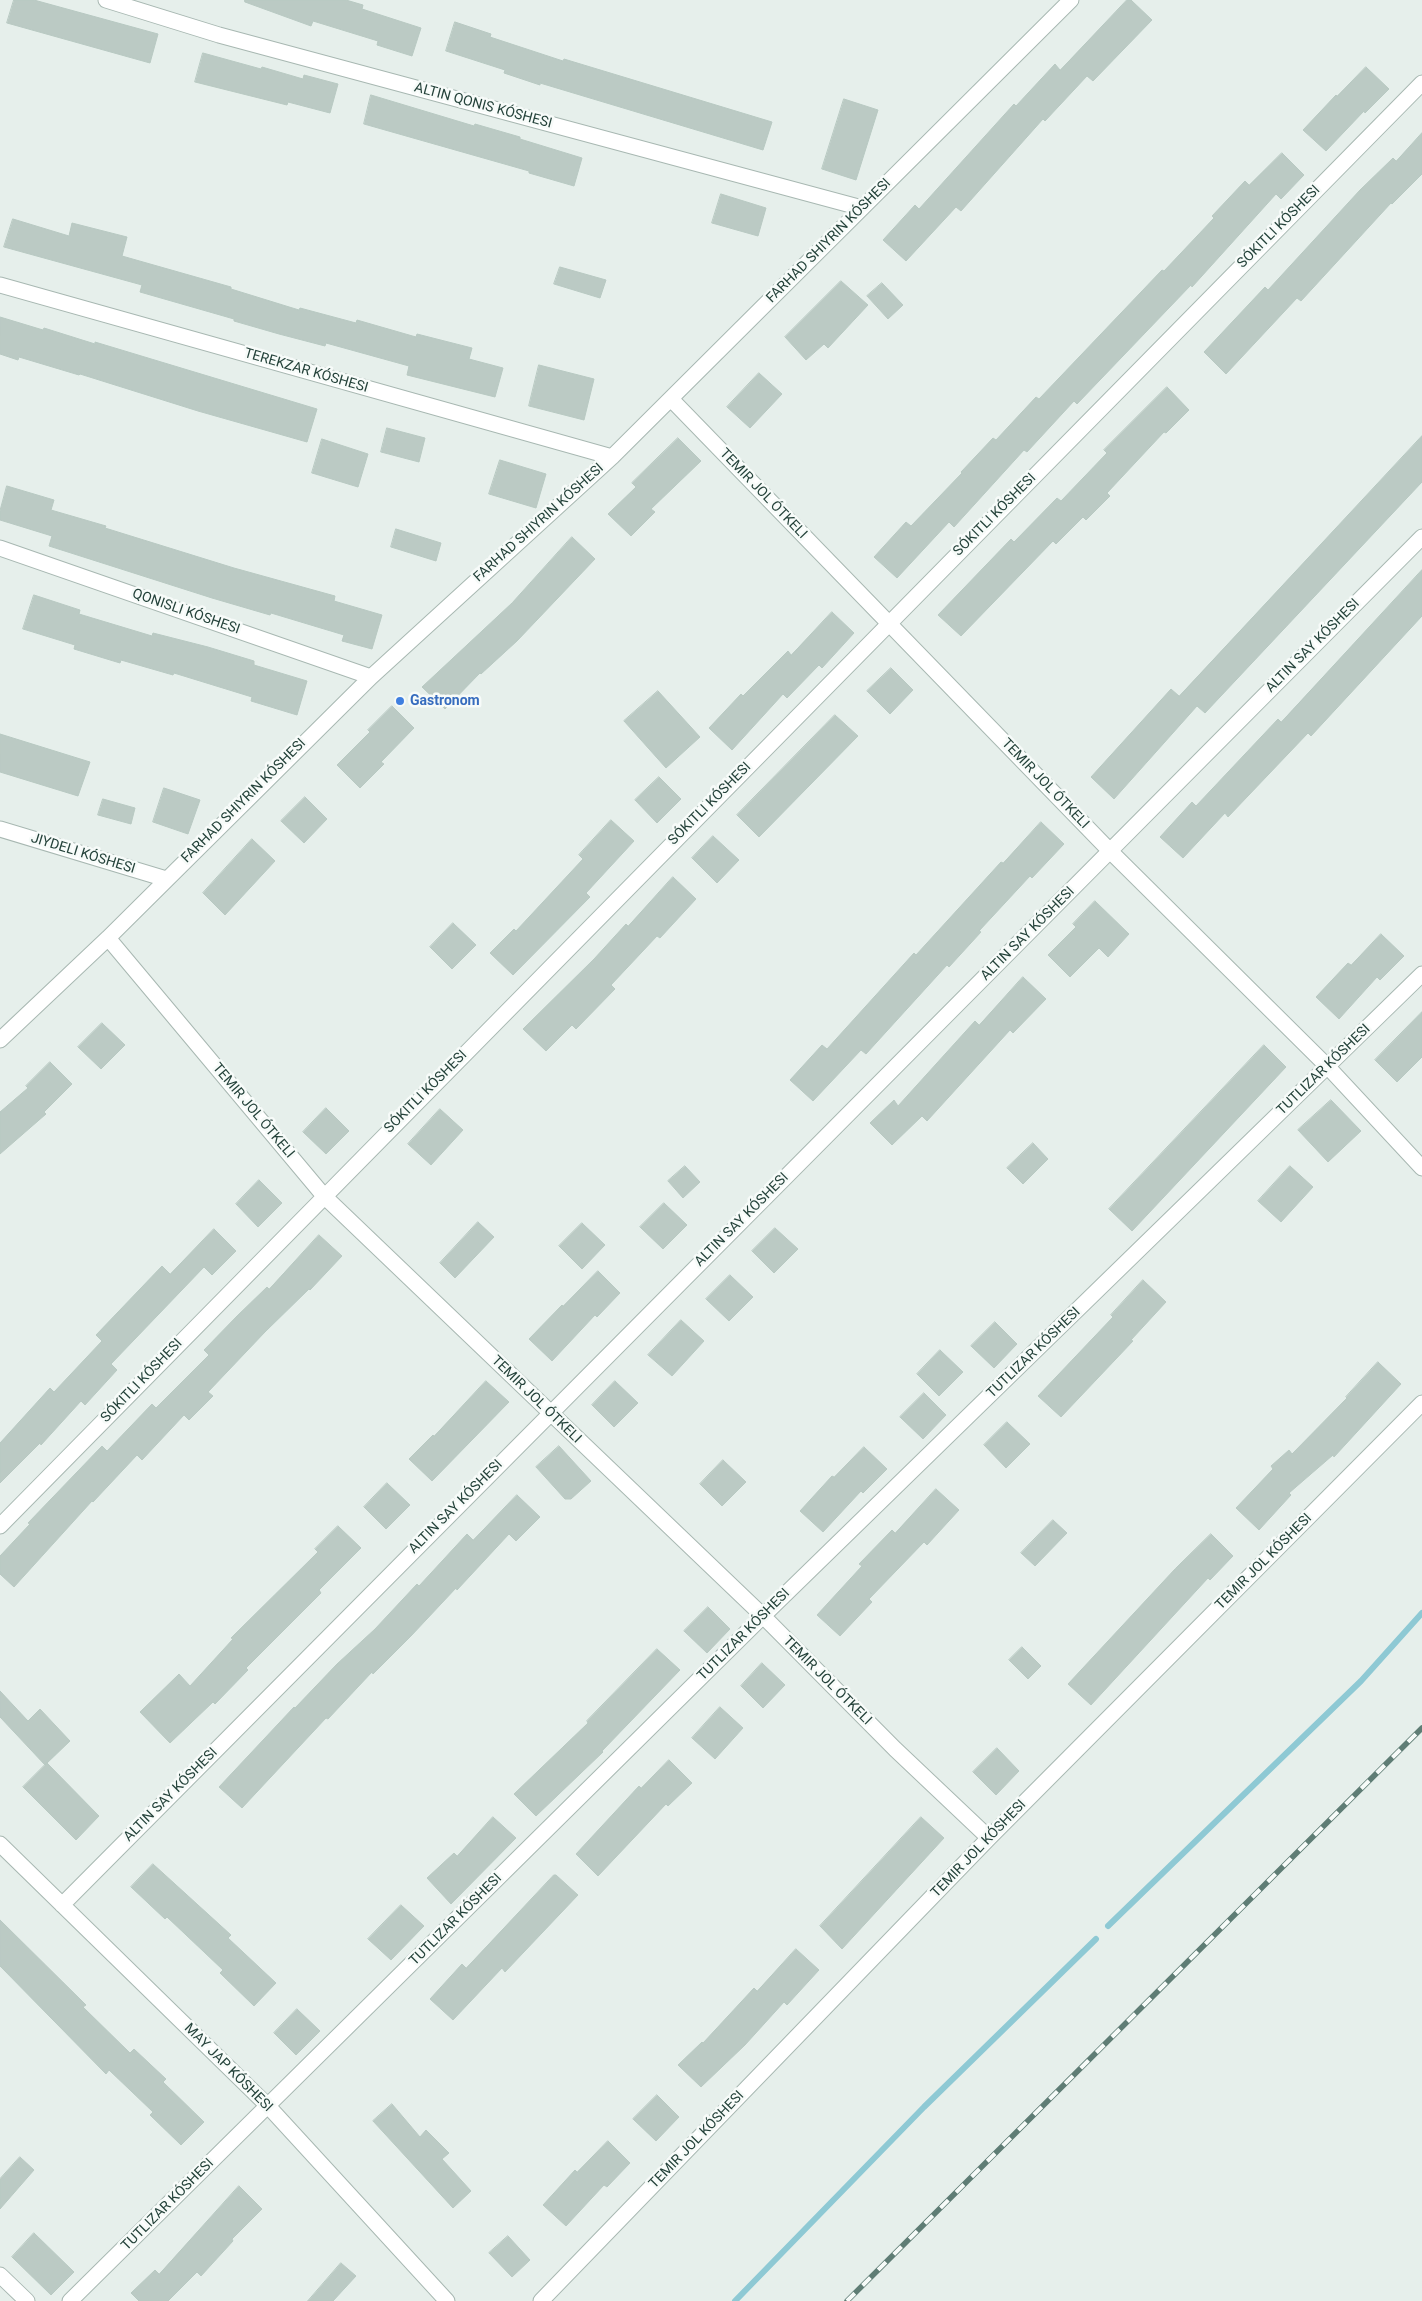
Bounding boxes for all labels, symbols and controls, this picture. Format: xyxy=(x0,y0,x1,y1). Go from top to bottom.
street label: ALTIN QONIS KÓSHESI xyxy=(412,80,554,132)
street label: FARHAD SHIYRIN KÓSHESI xyxy=(763,175,895,307)
street label: SÓKITLI KÓSHESI xyxy=(1234,182,1324,272)
street label: TEREKZAR KÓSHESI xyxy=(242,345,370,397)
street label: TEMIR JOL ÓTKELI xyxy=(716,445,810,543)
street label: FARHAD SHIYRIN KÓSHESI xyxy=(471,460,607,586)
street label: SÓKITLI KÓSHESI xyxy=(950,470,1040,560)
street label: QONISLI KÓSHESI xyxy=(130,586,242,638)
street label: ALTIN SAY KÓSHESI xyxy=(1263,596,1363,696)
place label: Gastronom xyxy=(410,693,480,709)
marker: Gastronom xyxy=(394,695,406,707)
street label: FARHAD SHIYRIN KÓSHESI xyxy=(178,735,310,867)
street label: TEMIR JOL ÓTKELI xyxy=(998,735,1092,833)
street label: SÓKITLI KÓSHESI xyxy=(665,759,755,849)
street label: JIYDELI KÓSHESI xyxy=(29,830,137,878)
street label: ALTIN SAY KÓSHESI xyxy=(978,884,1078,984)
street label: TUTLIZAR KÓSHESI xyxy=(1274,1021,1374,1119)
street label: SÓKITLI KÓSHESI xyxy=(381,1047,471,1137)
street label: TEMIR JOL ÓTKELI xyxy=(208,1060,298,1162)
street label: ALTIN SAY KÓSHESI xyxy=(692,1170,792,1270)
street label: TUTLIZAR KÓSHESI xyxy=(984,1304,1084,1402)
street label: SÓKITLI KÓSHESI xyxy=(98,1336,186,1426)
street label: TEMIR JOL ÓTKELI xyxy=(487,1353,585,1447)
street label: ALTIN SAY KÓSHESI xyxy=(406,1457,506,1557)
street label: TEMIR JOL KÓSHESI xyxy=(1212,1510,1316,1614)
street label: TUTLIZAR KÓSHESI xyxy=(694,1585,794,1685)
street label: TEMIR JOL ÓTKELI xyxy=(779,1633,875,1729)
street label: ALTIN SAY KÓSHESI xyxy=(121,1745,221,1845)
street label: TEMIR JOL KÓSHESI xyxy=(928,1797,1030,1901)
street label: TUTLIZAR KÓSHESI xyxy=(406,1870,506,1970)
street label: MAY JAP KÓSHESI xyxy=(180,2020,276,2116)
street label: TEMIR JOL KÓSHESI xyxy=(646,2088,748,2192)
street label: TUTLIZAR KÓSHESI xyxy=(118,2155,218,2255)

